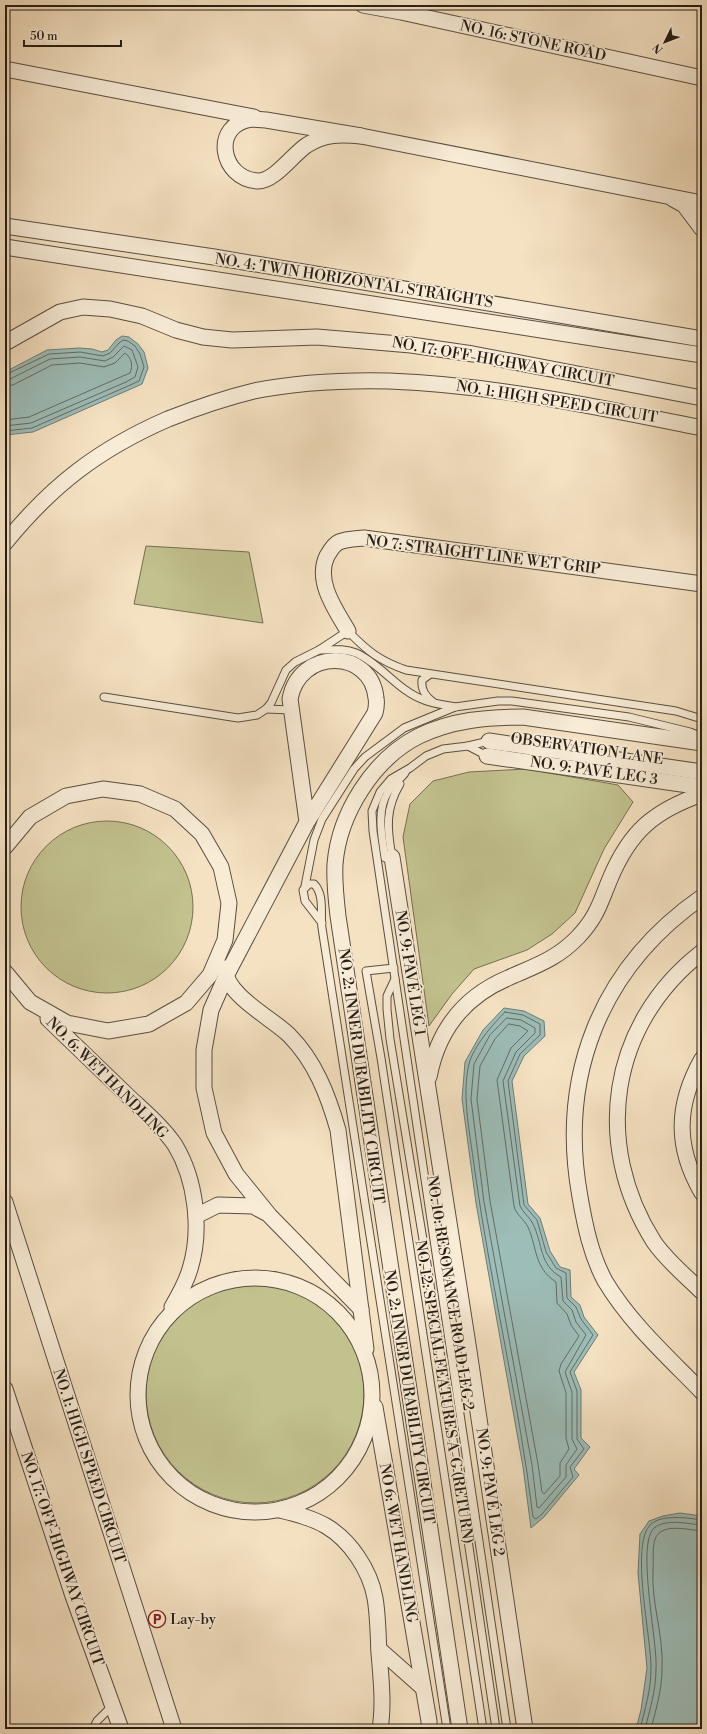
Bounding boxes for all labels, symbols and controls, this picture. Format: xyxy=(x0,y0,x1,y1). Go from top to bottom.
street label: NO. 16: STONE ROAD xyxy=(458,16,608,66)
scale bar xyxy=(24,22,121,48)
north arrow xyxy=(645,22,685,62)
text: 50 m xyxy=(30,29,58,44)
text: N xyxy=(650,40,667,56)
street label: NO. 4: TWIN HORIZONTAL STRAIGHTS xyxy=(213,250,495,312)
street label: NO. 17: OFF-HIGHWAY CIRCUIT xyxy=(390,333,616,391)
street label: NO. 1: HIGH SPEED CIRCUIT xyxy=(455,377,660,427)
street label: NO 7: STRAIGHT LINE WET GRIP xyxy=(364,531,602,579)
street label: OBSERVATION LANE xyxy=(509,729,665,769)
street label: NO. 9: PAVÉ LEG 3 xyxy=(529,752,659,789)
street label: NO. 9: PAVÉ LEG 1 xyxy=(391,909,430,1038)
street label: NO. 2: INNER DURABILITY CIRCUIT xyxy=(334,947,388,1205)
street label: NO. 6: WET HANDLING xyxy=(42,1013,172,1143)
street label: NO. 10: RESONANCE ROAD LEG 2 xyxy=(422,1174,478,1412)
street label: NO. 12: SPECIAL FEATURES A-G (RETURN) xyxy=(411,1239,477,1545)
street label: NO. 2: INNER DURABILITY CIRCUIT xyxy=(379,1268,439,1526)
street label: NO. 1: HIGH SPEED CIRCUIT xyxy=(48,1366,130,1566)
street label: NO. 9: PAVÉ LEG 2 xyxy=(472,1427,509,1557)
street label: NO. 17: OFF-HIGHWAY CIRCUIT xyxy=(16,1449,108,1669)
street label: NO 6: WET HANDLING xyxy=(375,1462,421,1624)
parking icon: Lay-by xyxy=(147,1609,167,1629)
place label: Lay-by xyxy=(170,1610,217,1629)

